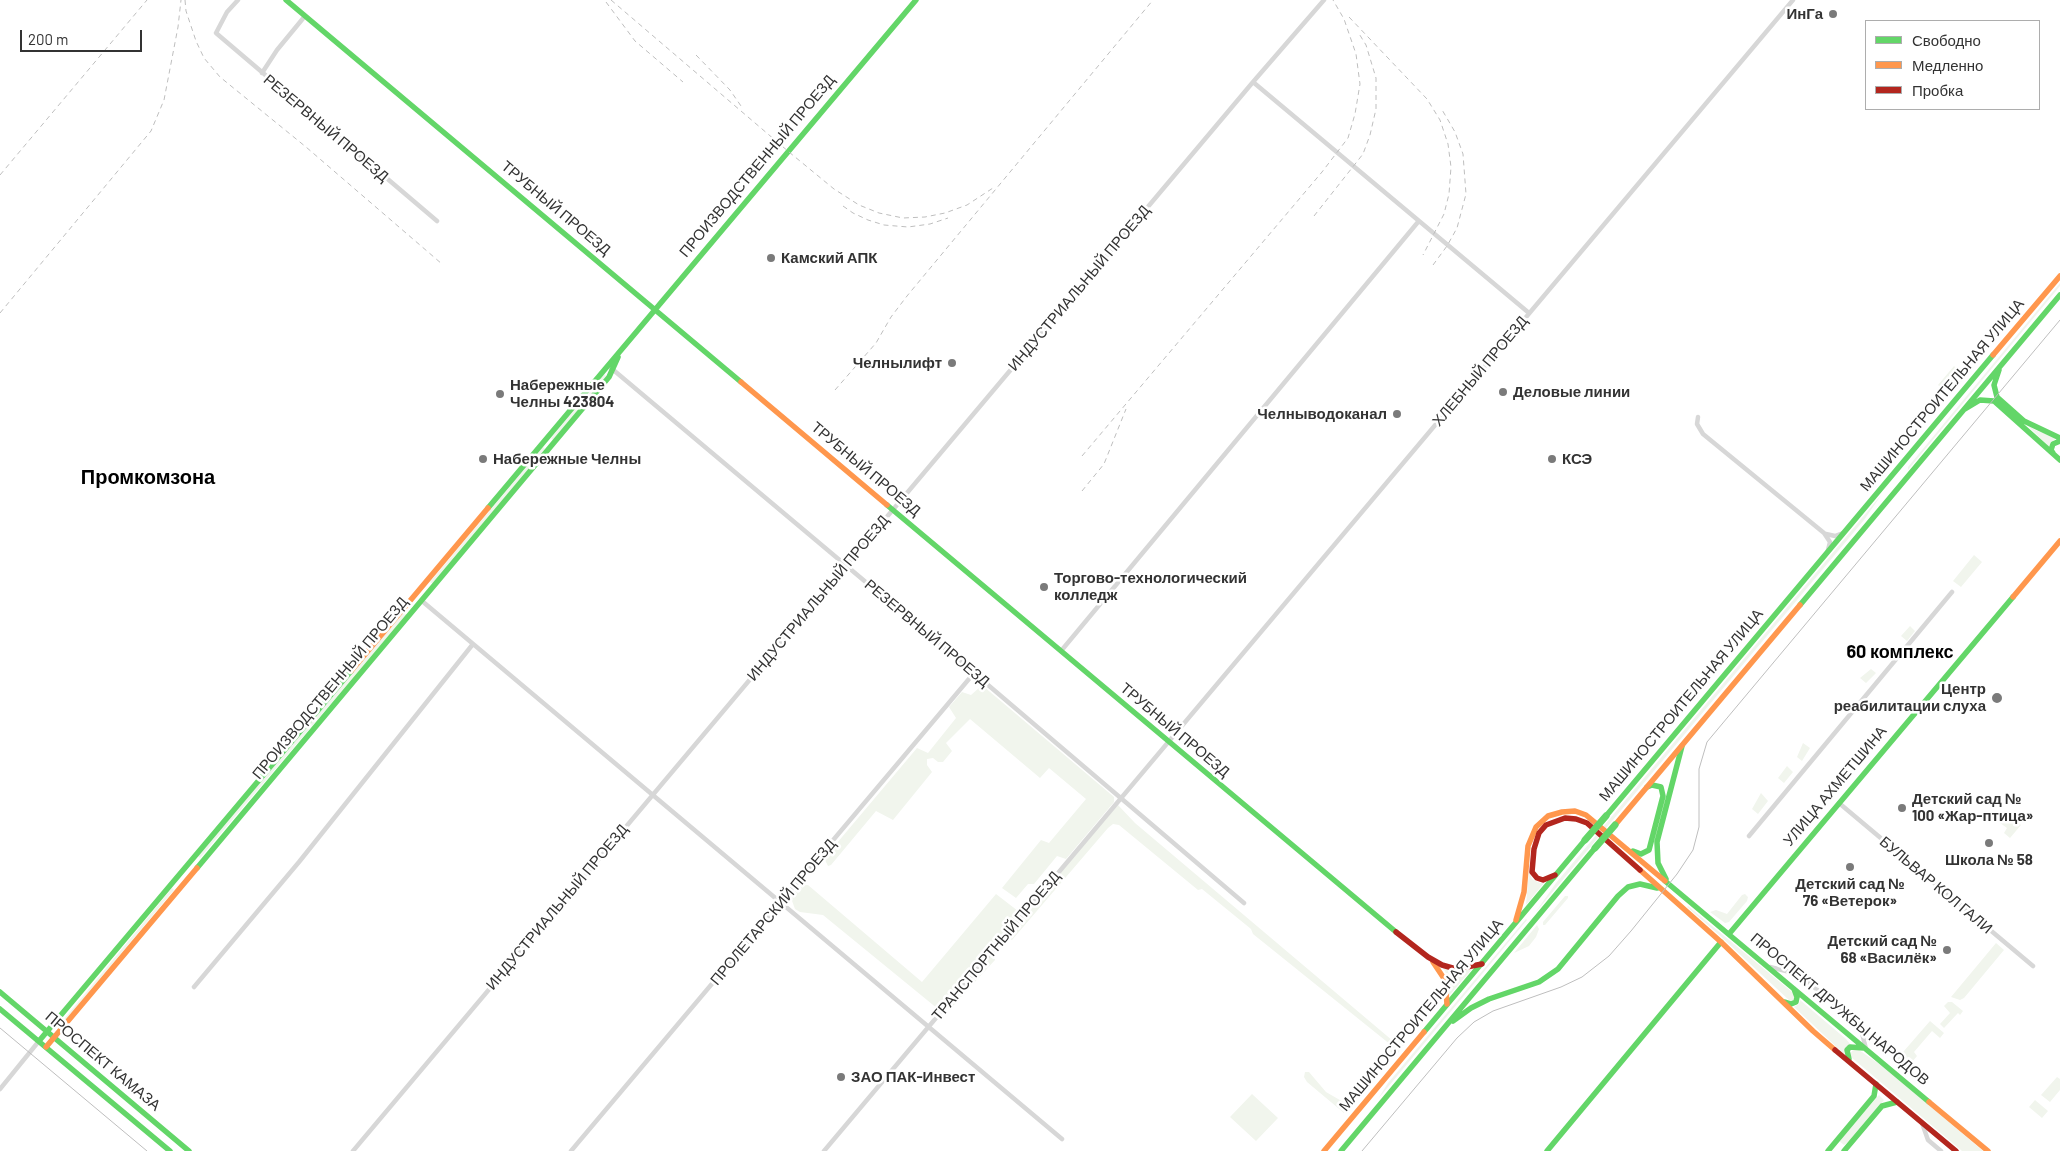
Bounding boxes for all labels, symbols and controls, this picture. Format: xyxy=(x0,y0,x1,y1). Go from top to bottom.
place label: ИнГа xyxy=(1787,5,1823,23)
marker: ИнГа xyxy=(1827,8,1839,20)
scale bar xyxy=(22,20,145,52)
legend xyxy=(1865,20,2040,110)
text: 200 m xyxy=(28,30,68,48)
text: Свободно xyxy=(1912,31,1981,49)
text: Медленно xyxy=(1912,56,1983,74)
street label: РЕЗЕРВНЫЙ ПРОЕЗД xyxy=(260,70,392,186)
street label: ПРОИЗВОДСТВЕННЫЙ ПРОЕЗД xyxy=(675,71,839,261)
text: Пробка xyxy=(1912,81,1963,99)
street label: ТРУБНЫЙ ПРОЕЗД xyxy=(498,157,614,259)
street label: ИНДУСТРИАЛЬНЫЙ ПРОЕЗД xyxy=(1004,202,1154,374)
place label: Камский АПК xyxy=(781,249,877,267)
marker: Камский АПК xyxy=(765,252,777,264)
street label: МАШИНОСТРОИТЕЛЬНАЯ УЛИЦА xyxy=(1856,295,2028,495)
street label: ХЛЕБНЫЙ ПРОЕЗД xyxy=(1429,312,1531,430)
place label: Челнылифт xyxy=(853,354,942,372)
marker: Челнылифт xyxy=(946,357,958,369)
place label: Набережные Челны 423804 xyxy=(510,376,614,411)
place label: Деловые линии xyxy=(1513,383,1630,401)
marker: Деловые линии xyxy=(1497,386,1509,398)
marker: Набережные Челны 423804 xyxy=(494,388,506,400)
place label: Челныводоканал xyxy=(1257,405,1387,423)
marker: Челныводоканал xyxy=(1391,408,1403,420)
street label: ТРУБНЫЙ ПРОЕЗД xyxy=(808,418,924,520)
place label: Набережные Челны xyxy=(493,450,641,468)
place label: КСЭ xyxy=(1562,450,1592,468)
marker: Набережные Челны xyxy=(477,453,489,465)
marker: КСЭ xyxy=(1546,453,1558,465)
district label: Промкомзона xyxy=(81,465,215,489)
street label: ИНДУСТРИАЛЬНЫЙ ПРОЕЗД xyxy=(743,512,893,684)
place label: Торгово-технологический колледж xyxy=(1054,569,1247,604)
street label: РЕЗЕРВНЫЙ ПРОЕЗД xyxy=(861,575,993,691)
marker: Торгово-технологический колледж xyxy=(1038,581,1050,593)
street label: ПРОИЗВОДСТВЕННЫЙ ПРОЕЗД xyxy=(248,593,412,783)
street label: МАШИНОСТРОИТЕЛЬНАЯ УЛИЦА xyxy=(1595,605,1767,805)
district label: 60 комплекс xyxy=(1846,641,1954,663)
street label: ТРУБНЫЙ ПРОЕЗД xyxy=(1117,679,1233,781)
place label: Центр реабилитации слуха xyxy=(1834,680,1986,715)
marker: Центр реабилитации слуха xyxy=(1990,691,2004,705)
street label: УЛИЦА АХМЕТШИНА xyxy=(1780,722,1890,850)
place label: Детский сад № 100 «Жар-птица» xyxy=(1912,790,2033,825)
marker: Детский сад № 100 «Жар-птица» xyxy=(1896,802,1908,814)
street label: ИНДУСТРИАЛЬНЫЙ ПРОЕЗД xyxy=(482,821,632,993)
street label: БУЛЬВАР КОЛ ГАЛИ xyxy=(1876,833,1996,937)
street label: ПРОЛЕТАРСКИЙ ПРОЕЗД xyxy=(706,835,840,989)
marker: Школа № 58 xyxy=(1983,837,1995,849)
place label: Школа № 58 xyxy=(1945,851,2033,869)
marker: Детский сад № 76 «Ветерок» xyxy=(1844,861,1856,873)
street label: ТРАНСПОРТНЫЙ ПРОЕЗД xyxy=(928,868,1064,1024)
place label: Детский сад № 76 «Ветерок» xyxy=(1795,875,1905,910)
street label: МАШИНОСТРОИТЕЛЬНАЯ УЛИЦА xyxy=(1335,915,1507,1115)
street label: ПРОСПЕКТ ДРУЖБЫ НАРОДОВ xyxy=(1747,929,1933,1089)
place label: Детский сад № 68 «Василёк» xyxy=(1827,932,1937,967)
marker: Детский сад № 68 «Василёк» xyxy=(1941,944,1953,956)
street label: ПРОСПЕКТ КАМАЗА xyxy=(42,1008,164,1114)
place label: ЗАО ПАК-Инвест xyxy=(851,1068,975,1086)
marker: ЗАО ПАК-Инвест xyxy=(835,1071,847,1083)

